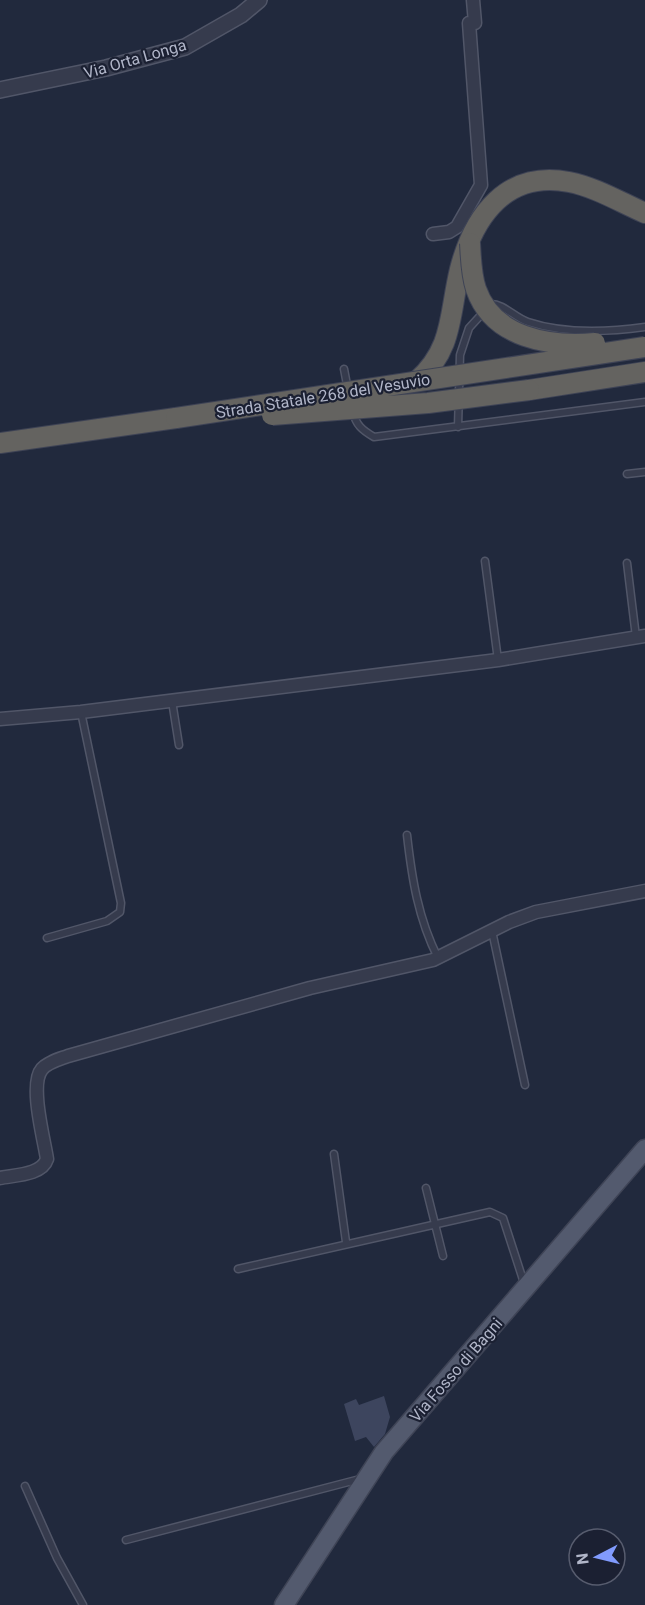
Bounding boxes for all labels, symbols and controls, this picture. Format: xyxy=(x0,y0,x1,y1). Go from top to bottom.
street label: Via Orta Longa xyxy=(82,35,188,83)
street label: Strada Statale 268 del Vesuvio xyxy=(215,370,431,422)
street label: Via Fosso di Bagni xyxy=(406,1314,506,1426)
north arrow xyxy=(567,1527,627,1587)
text: N xyxy=(572,1552,593,1566)

